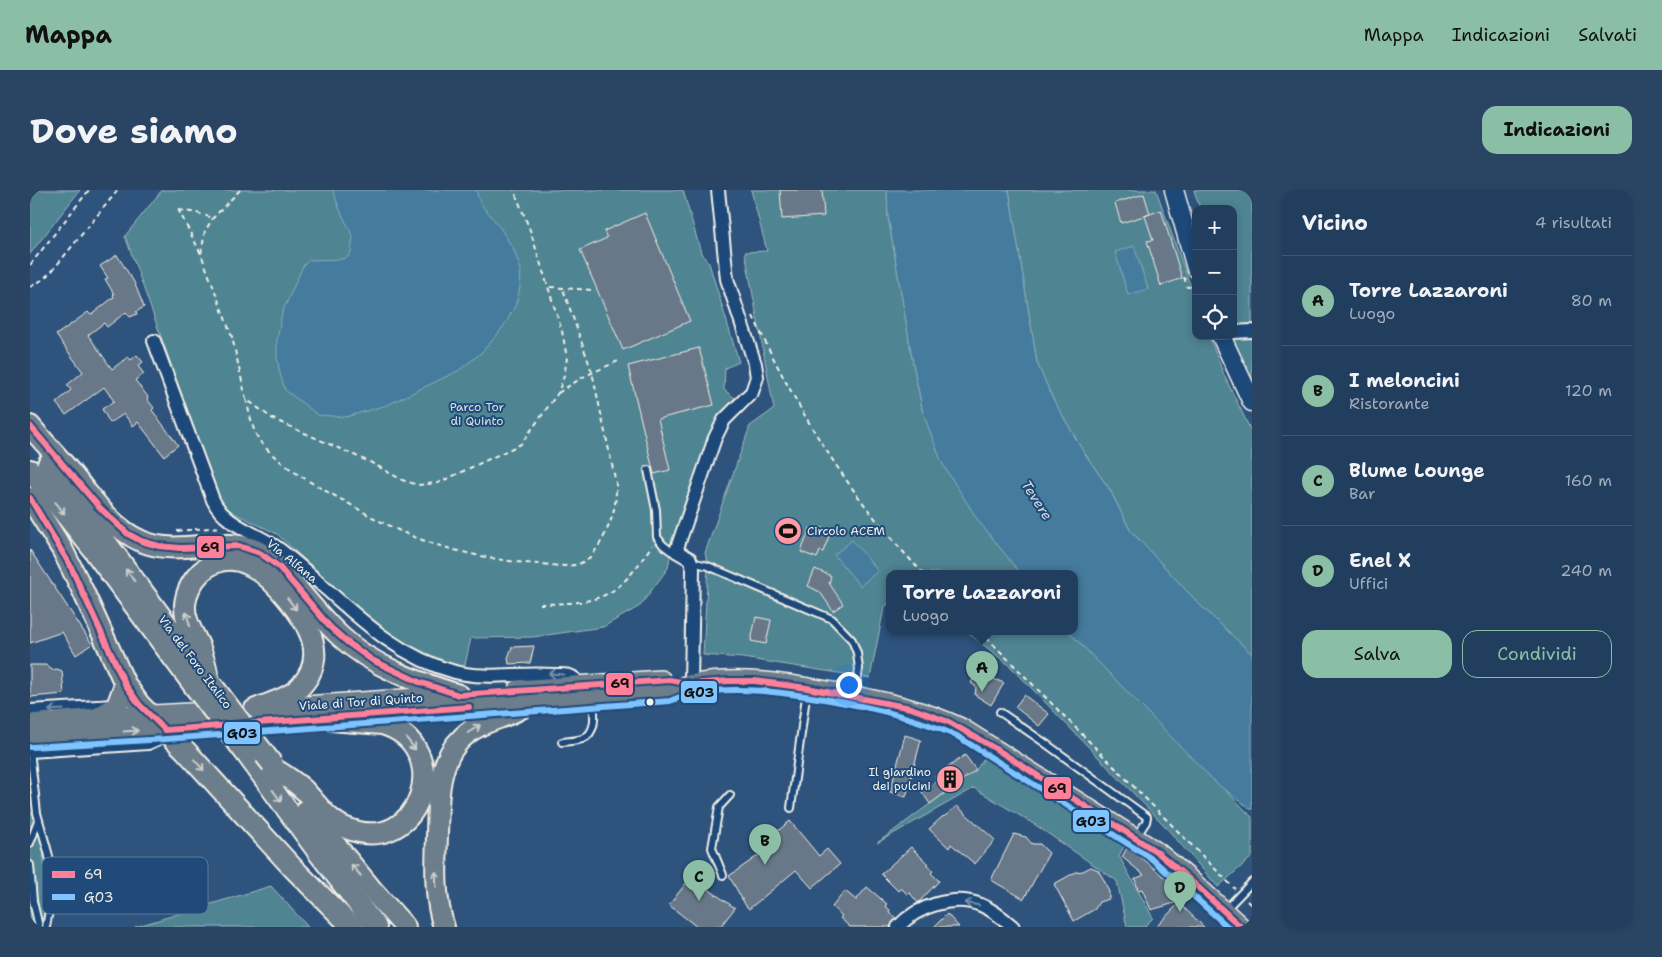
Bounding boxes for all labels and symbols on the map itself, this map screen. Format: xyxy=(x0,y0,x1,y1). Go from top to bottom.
park label: Parco Tor di Quinto xyxy=(450,399,505,429)
water label: Tevere xyxy=(1017,477,1057,523)
one-way arrow xyxy=(55,501,65,515)
sports icon: Circolo ACEM xyxy=(773,516,803,546)
place label: Circolo ACEM xyxy=(807,523,886,539)
line badge: 69 xyxy=(196,535,225,559)
street label: Via Alfana xyxy=(263,536,321,587)
text: 69 xyxy=(200,538,220,556)
one-way arrow xyxy=(125,569,136,582)
one-way arrow xyxy=(287,597,298,610)
one-way arrow xyxy=(182,611,192,627)
street label: Via del Foro Italico xyxy=(155,612,235,712)
pin: A xyxy=(966,651,998,692)
one-way arrow xyxy=(548,670,564,679)
line badge: 69 xyxy=(605,672,634,696)
your location xyxy=(836,672,862,698)
text: 69 xyxy=(610,674,630,692)
line badge: G03 xyxy=(680,680,718,704)
text: G03 xyxy=(684,683,714,701)
street label: Viale di Tor di Quinto xyxy=(298,690,424,714)
unlabelled marker xyxy=(645,697,655,707)
one-way arrow xyxy=(48,705,64,714)
line badge: G03 xyxy=(223,721,261,745)
one-way arrow xyxy=(467,723,481,734)
text: G03 xyxy=(227,724,257,742)
one-way arrow xyxy=(123,727,139,736)
one-way arrow xyxy=(405,737,416,750)
one-way arrow xyxy=(194,759,205,772)
place label: Il giardino dei pulcini xyxy=(868,764,931,794)
building icon: Il giardino dei pulcini xyxy=(935,764,965,794)
line badge: 69 xyxy=(1043,776,1072,800)
text: 69 xyxy=(1047,779,1067,797)
one-way arrow xyxy=(272,789,282,803)
line badge: G03 xyxy=(1072,809,1110,833)
text: G03 xyxy=(1076,812,1106,830)
pin: B xyxy=(749,824,781,865)
legend xyxy=(42,857,208,914)
pin: C xyxy=(683,860,715,901)
one-way arrow xyxy=(350,864,362,877)
text: 69 xyxy=(84,865,103,883)
one-way arrow xyxy=(431,871,441,888)
pin: D xyxy=(1164,871,1196,912)
text: G03 xyxy=(84,888,113,906)
one-way arrow xyxy=(964,898,980,908)

